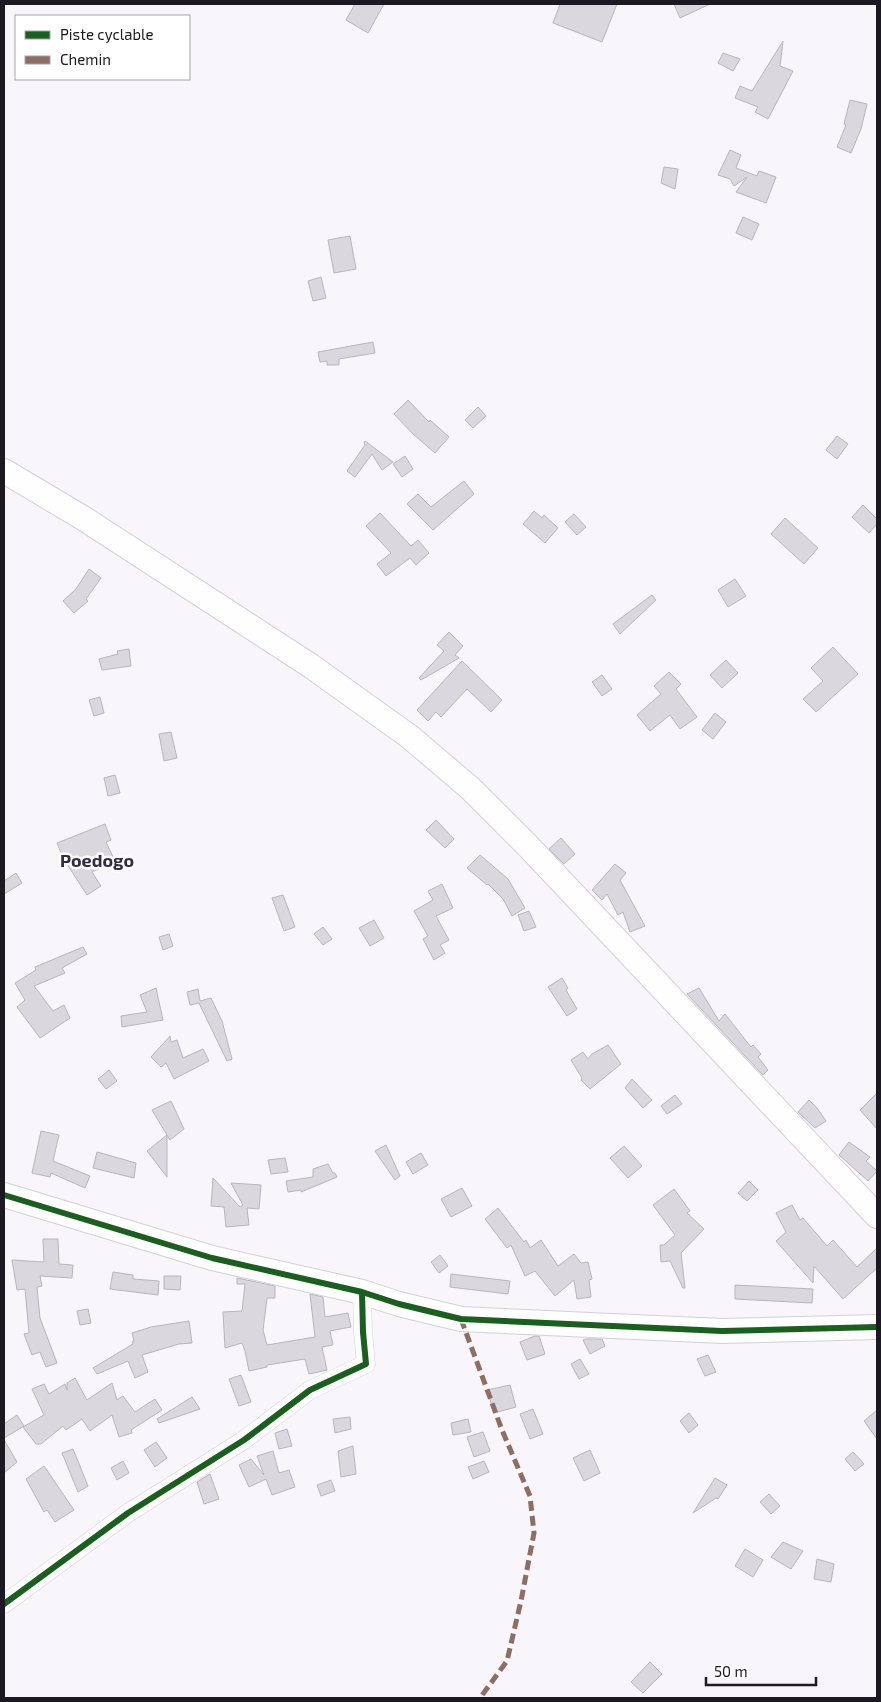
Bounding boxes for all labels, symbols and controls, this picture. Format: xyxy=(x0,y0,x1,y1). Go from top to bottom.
legend xyxy=(15,15,190,80)
text: Piste cyclable xyxy=(60,25,154,43)
text: Chemin xyxy=(60,50,111,68)
district label: Poedogo xyxy=(60,849,134,871)
scale bar xyxy=(706,1654,816,1686)
text: 50 m xyxy=(714,1662,748,1680)

